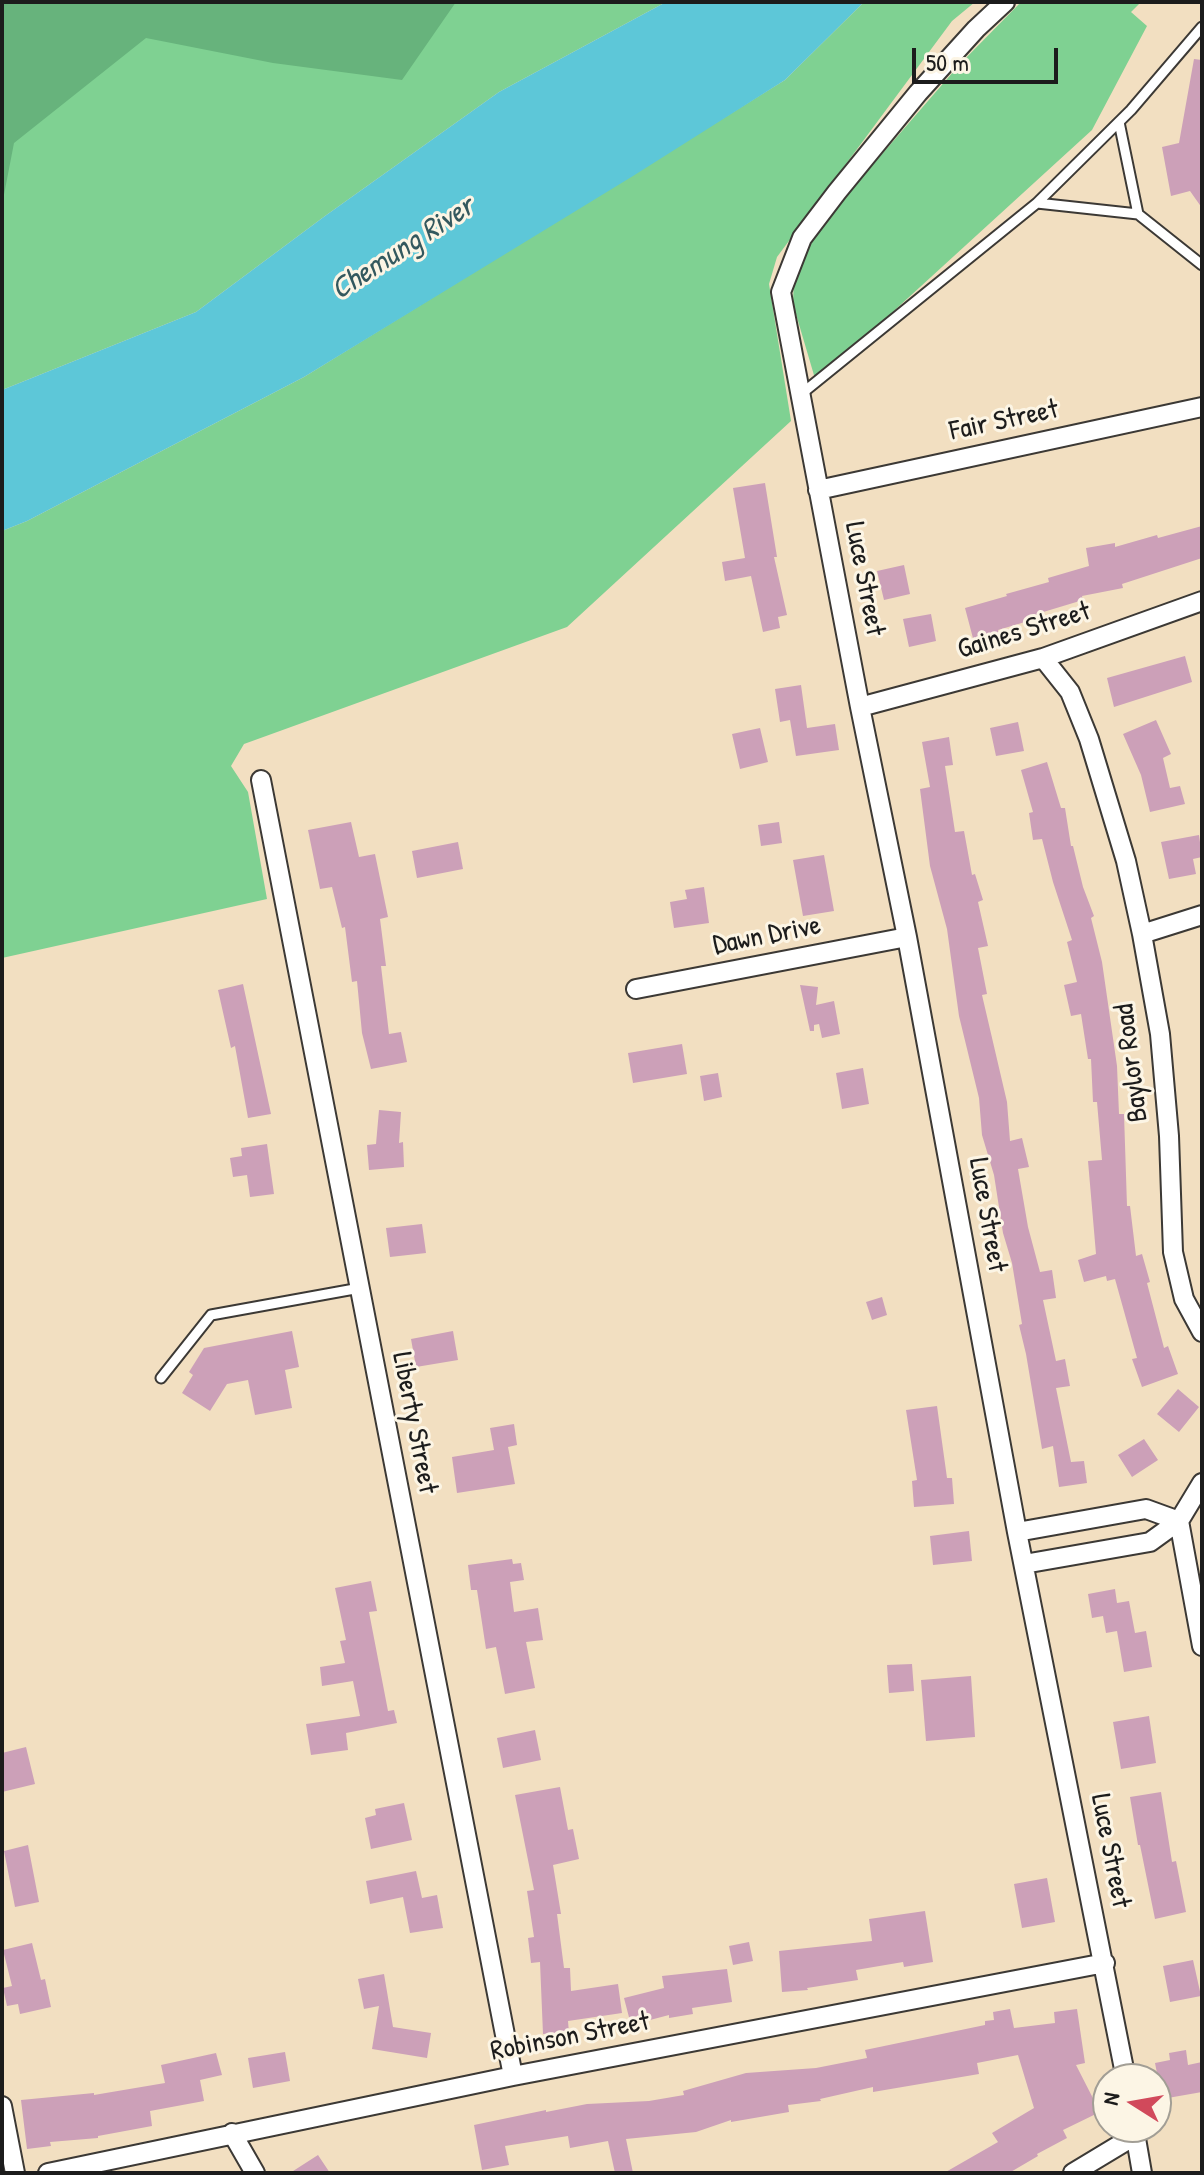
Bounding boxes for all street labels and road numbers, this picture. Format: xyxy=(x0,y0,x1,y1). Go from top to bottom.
street label: Fair Street xyxy=(947,393,1061,449)
street label: Luce Street xyxy=(837,519,891,639)
street label: Gaines Street xyxy=(954,595,1094,667)
street label: Dawn Drive xyxy=(710,909,824,963)
street label: Baylor Road xyxy=(1108,1002,1156,1124)
street label: Luce Street xyxy=(960,1155,1014,1275)
street label: Liberty Street xyxy=(384,1349,444,1497)
street label: Luce Street xyxy=(1083,1791,1137,1911)
street label: Robinson Street xyxy=(488,2005,652,2069)

